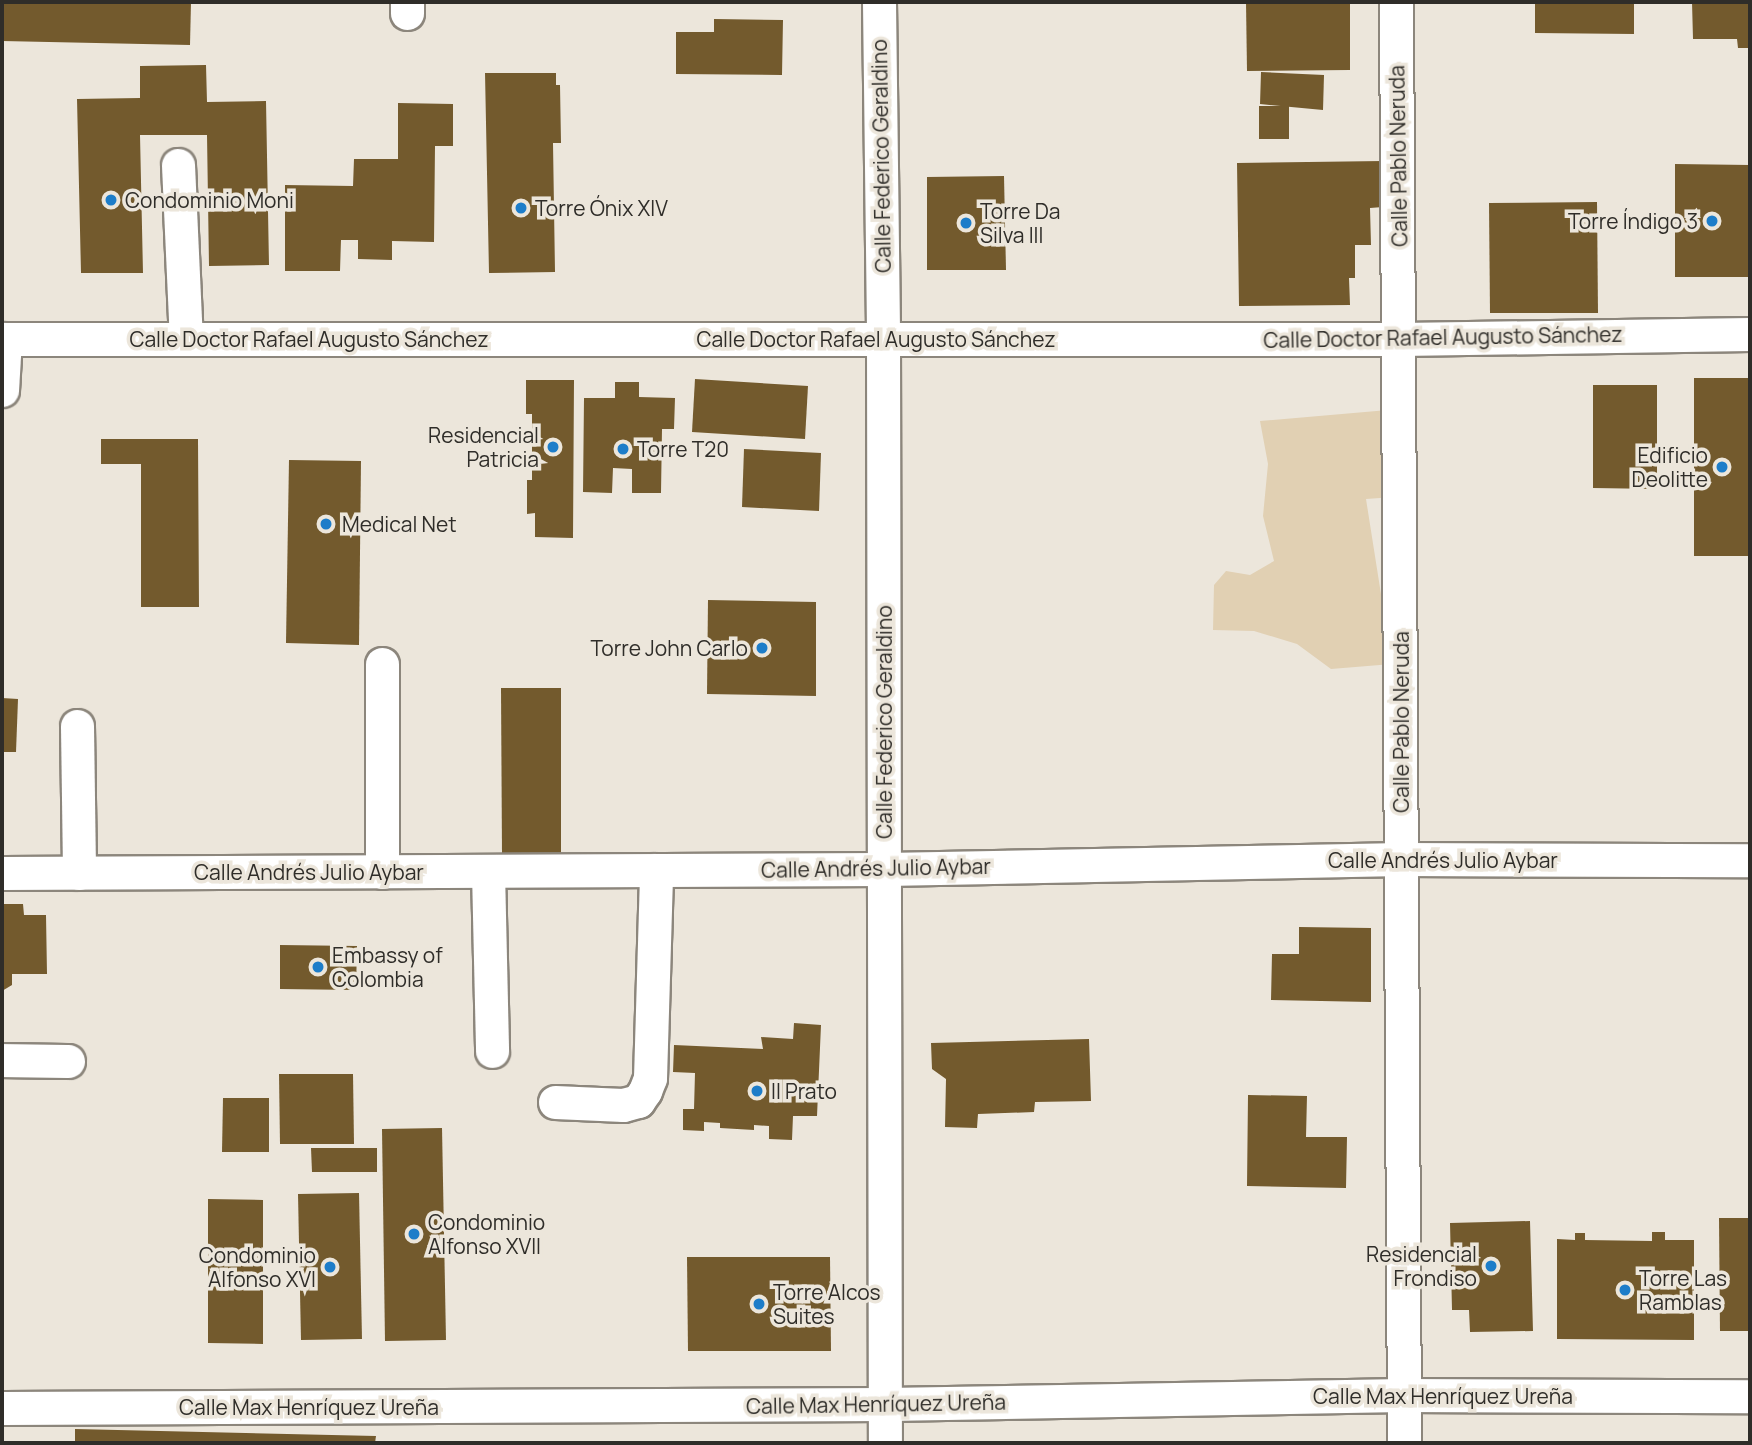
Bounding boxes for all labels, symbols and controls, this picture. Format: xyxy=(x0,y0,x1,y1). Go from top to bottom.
street label: Calle Federico Geraldino xyxy=(866,39,896,273)
street label: Calle Pablo Neruda xyxy=(1384,65,1412,247)
place label: Condominio Moni xyxy=(125,187,294,213)
marker: Condominio Moni xyxy=(103,192,119,208)
place label: Torre Ónix XIV xyxy=(535,195,668,221)
place label: Torre Da Silva III xyxy=(980,198,1060,248)
marker: Torre Ónix XIV xyxy=(513,200,529,216)
place label: Torre Índigo 3 xyxy=(1568,208,1698,234)
marker: Torre Índigo 3 xyxy=(1704,213,1720,229)
marker: Torre Da Silva III xyxy=(958,215,974,231)
street label: Calle Doctor Rafael Augusto Sánchez xyxy=(1263,321,1623,353)
street label: Calle Doctor Rafael Augusto Sánchez xyxy=(129,326,489,352)
street label: Calle Doctor Rafael Augusto Sánchez xyxy=(696,326,1056,352)
place label: Residencial Patricia xyxy=(428,422,539,472)
place label: Torre T20 xyxy=(637,436,729,462)
marker: Residencial Patricia xyxy=(545,439,561,455)
marker: Torre T20 xyxy=(615,441,631,457)
place label: Edificio Deolitte xyxy=(1632,442,1708,492)
marker: Edificio Deolitte xyxy=(1714,459,1730,475)
place label: Medical Net xyxy=(342,511,457,537)
marker: Medical Net xyxy=(316,514,336,534)
street label: Calle Federico Geraldino xyxy=(871,605,897,839)
street label: Calle Pablo Neruda xyxy=(1388,631,1414,813)
place label: Torre John Carlo xyxy=(590,635,748,661)
marker: Torre John Carlo xyxy=(754,640,770,656)
street label: Calle Andrés Julio Aybar xyxy=(1328,847,1558,873)
street label: Calle Andrés Julio Aybar xyxy=(761,853,991,883)
street label: Calle Andrés Julio Aybar xyxy=(194,859,424,885)
place label: Embassy of Colombia xyxy=(332,942,443,992)
marker: Embassy of Colombia xyxy=(310,959,326,975)
place label: Il Prato xyxy=(771,1078,837,1104)
marker: Il Prato xyxy=(749,1083,765,1099)
place label: Condominio Alfonso XVII xyxy=(428,1209,545,1259)
marker: Condominio Alfonso XVII xyxy=(406,1226,422,1242)
place label: Residencial Frondiso xyxy=(1366,1241,1477,1291)
place label: Condominio Alfonso XVI xyxy=(199,1242,316,1292)
marker: Residencial Frondiso xyxy=(1483,1258,1499,1274)
marker: Condominio Alfonso XVI xyxy=(322,1259,338,1275)
place label: Torre Las Ramblas xyxy=(1639,1265,1727,1315)
place label: Torre Alcos Suites xyxy=(773,1279,881,1329)
marker: Torre Las Ramblas xyxy=(1617,1282,1633,1298)
marker: Torre Alcos Suites xyxy=(751,1296,767,1312)
street label: Calle Max Henríquez Ureña xyxy=(1313,1383,1573,1409)
street label: Calle Max Henríquez Ureña xyxy=(746,1389,1006,1419)
street label: Calle Max Henríquez Ureña xyxy=(179,1394,439,1420)

